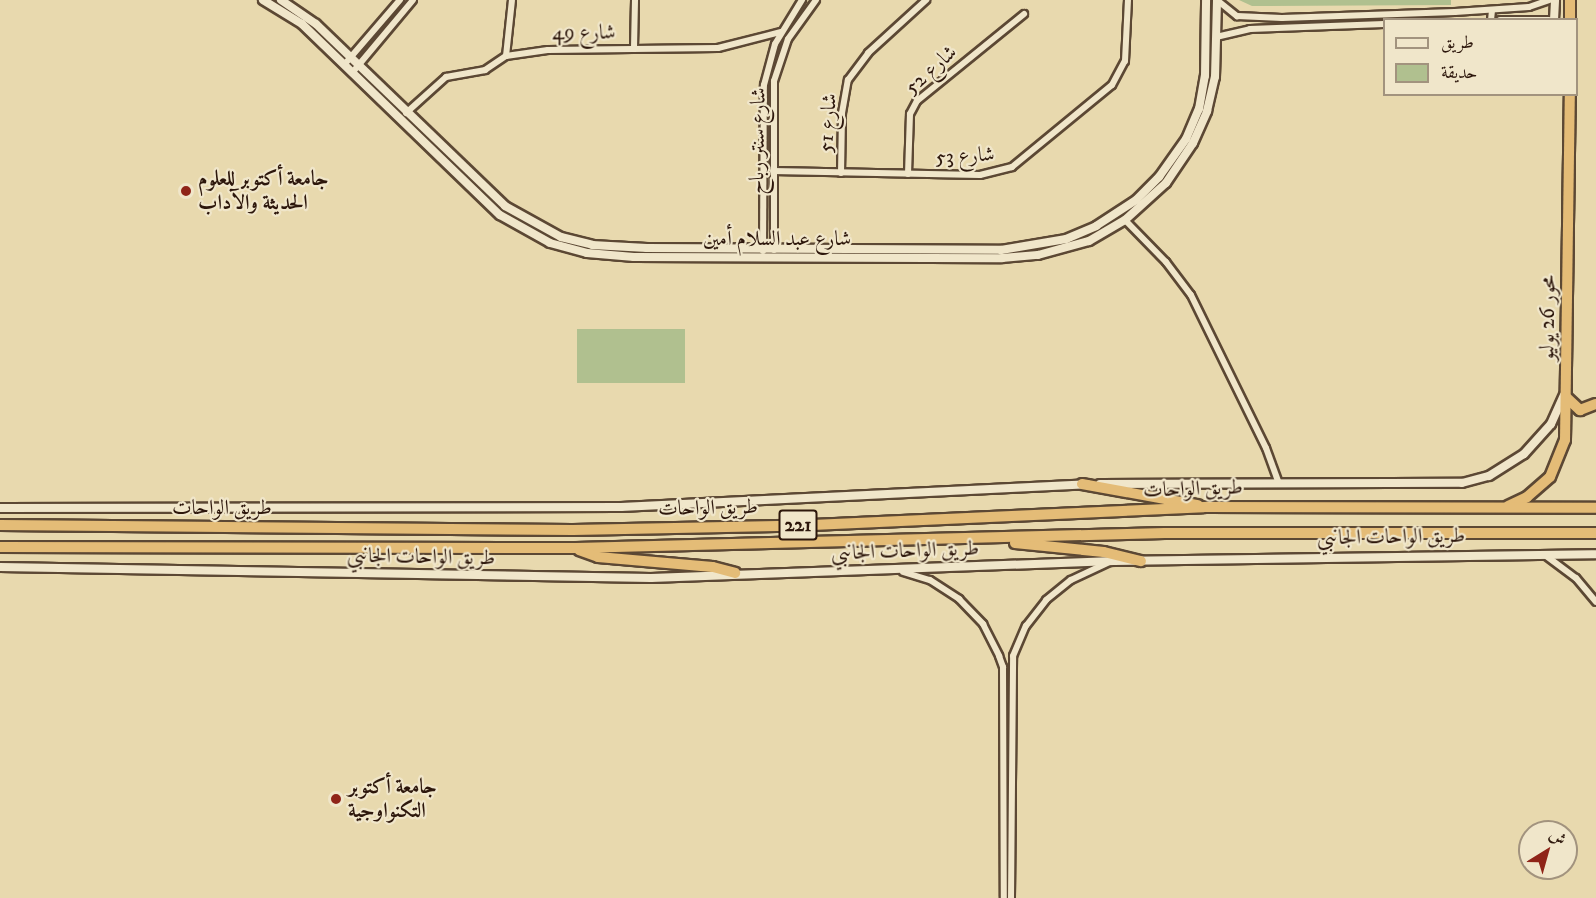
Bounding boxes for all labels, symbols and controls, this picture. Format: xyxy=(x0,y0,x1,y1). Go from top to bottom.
legend xyxy=(1383,18,1578,96)
street label: شارع 49 xyxy=(552,20,616,46)
text: طريق xyxy=(1441,32,1474,54)
street label: شارع 52 xyxy=(900,40,962,100)
text: حديقة xyxy=(1441,62,1477,84)
street label: شارع سنتر رباح xyxy=(744,87,772,195)
street label: شارع 51 xyxy=(813,93,843,153)
street label: شارع 53 xyxy=(935,142,995,170)
place label: جامعة أكتوبر للعلوم الحديثة والآداب xyxy=(198,166,328,216)
marker: جامعة أكتوبر للعلوم الحديثة والآداب xyxy=(179,184,193,198)
street label: شارع عبد السلام أمين xyxy=(703,226,851,252)
street label: محور 26 يوليو xyxy=(1535,275,1561,361)
street label: طريق الواحات xyxy=(1143,475,1243,503)
street label: طريق الواحات xyxy=(172,495,272,521)
street label: طريق الواحات xyxy=(658,495,758,521)
road number: 221 xyxy=(778,508,818,542)
street label: طريق الواحات الجانبي xyxy=(1317,523,1465,551)
street label: طريق الواحات الجانبي xyxy=(830,536,980,566)
street label: طريق الواحات الجانبي xyxy=(347,543,495,571)
place label: جامعة أكتوبر التكنواوجية xyxy=(348,774,437,824)
marker: جامعة أكتوبر التكنواوجية xyxy=(329,792,343,806)
north arrow xyxy=(1518,820,1578,880)
text: ش xyxy=(1545,824,1570,850)

